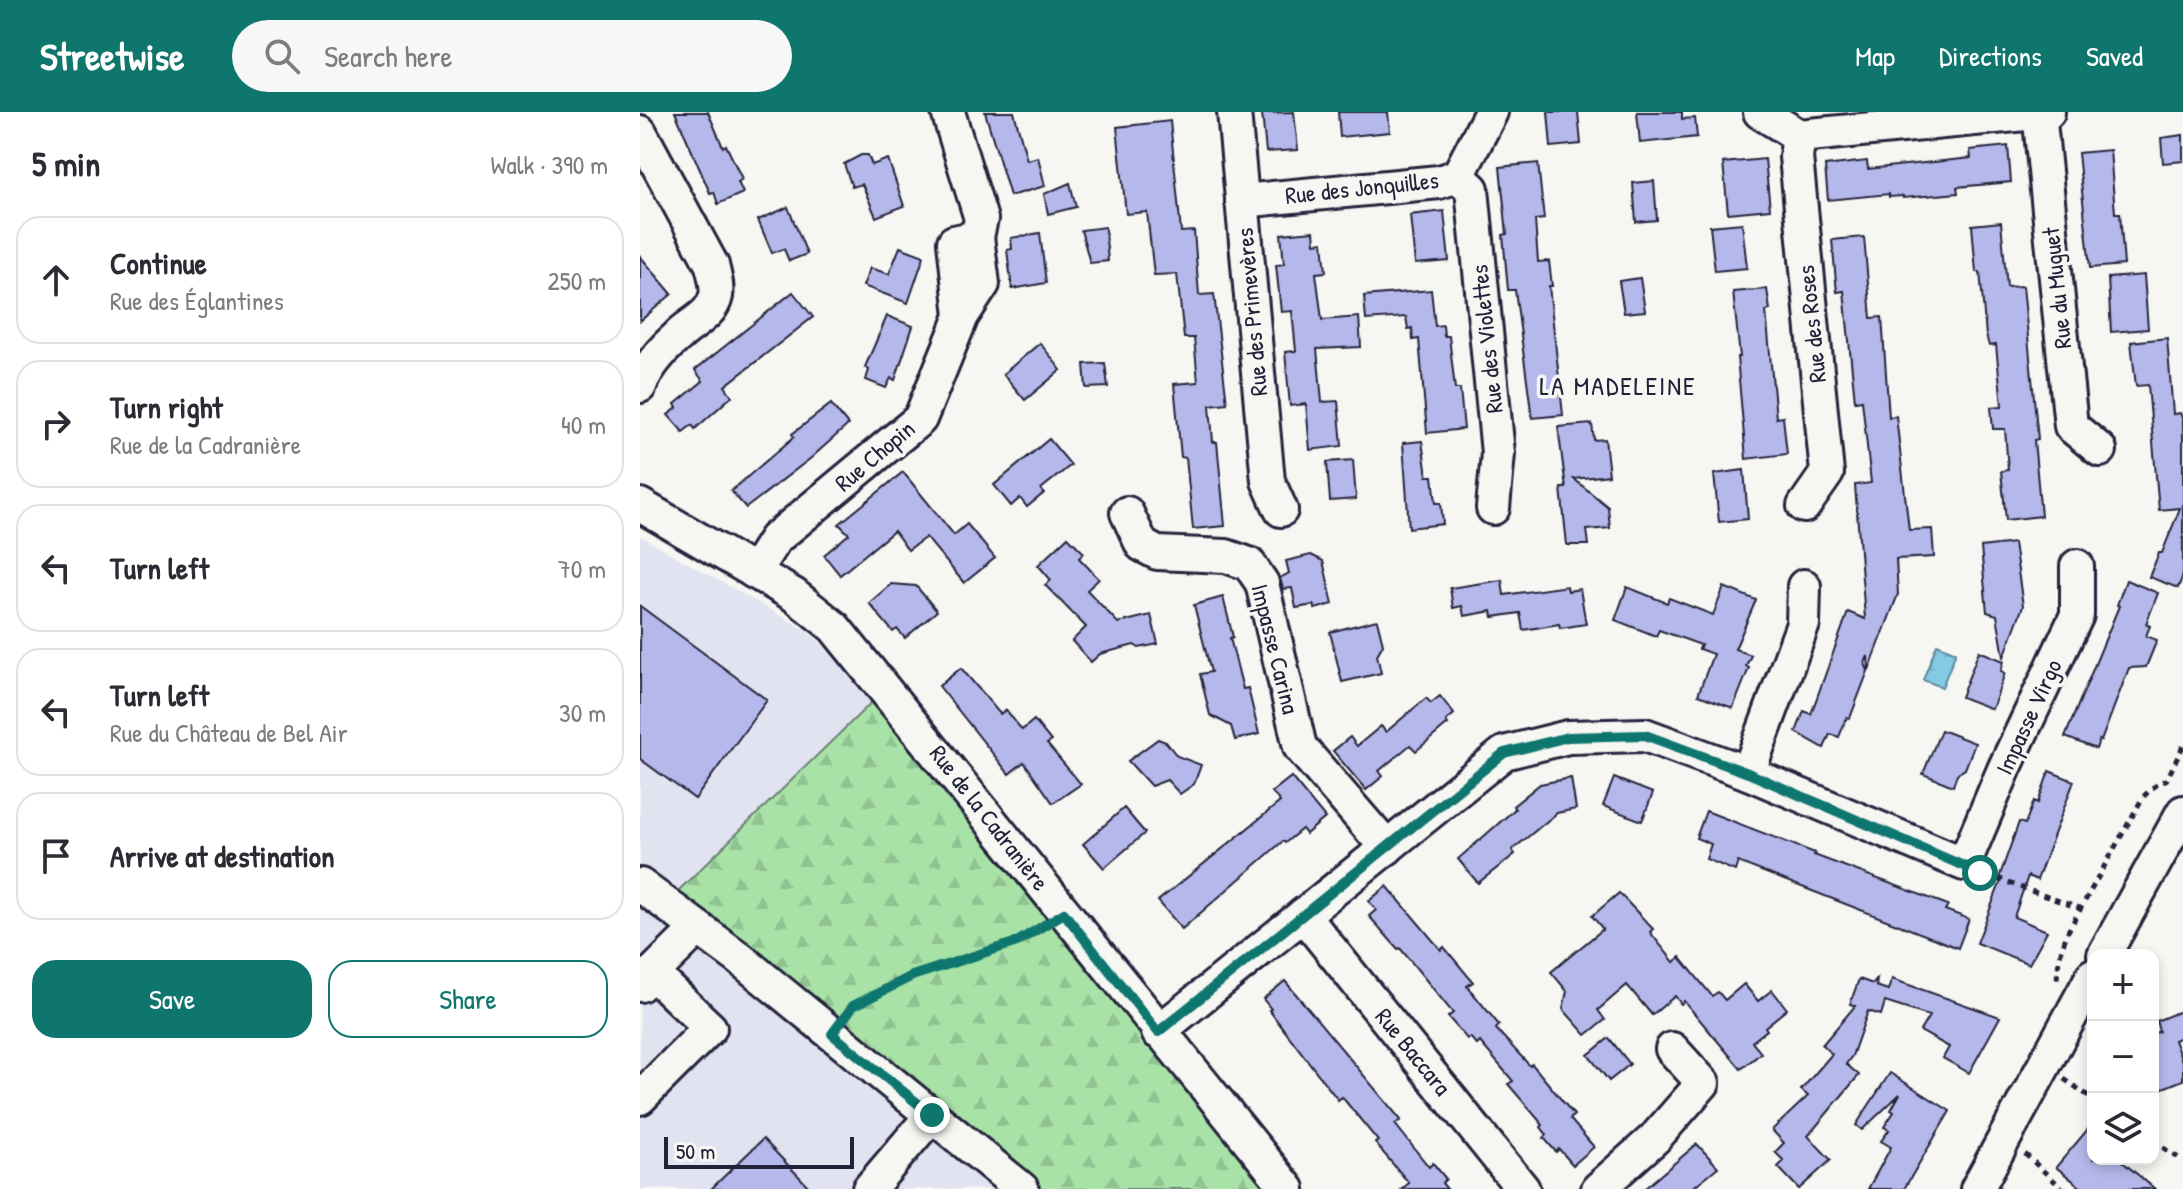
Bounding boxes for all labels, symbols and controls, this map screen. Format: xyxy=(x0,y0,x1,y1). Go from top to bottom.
search box xyxy=(232,20,792,92)
text: Streetwise xyxy=(40,30,184,82)
icon: search xyxy=(260,34,304,78)
text: Search here xyxy=(324,36,453,76)
text: Map xyxy=(1855,37,1895,75)
text: Directions xyxy=(1939,37,2042,75)
text: Saved xyxy=(2086,37,2143,75)
text: 5 min xyxy=(32,141,100,187)
text: Walk · 390 m xyxy=(490,147,608,182)
street label: Rue des Jonquilles xyxy=(1284,163,1440,211)
street label: Rue du Muguet xyxy=(2034,225,2078,350)
street label: Rue des Primevères xyxy=(1228,227,1274,397)
text: Continue xyxy=(110,243,207,283)
icon: ahead xyxy=(34,258,78,302)
text: 250 m xyxy=(548,263,606,298)
street label: Rue des Violettes xyxy=(1462,263,1510,415)
street label: Rue des Roses xyxy=(1789,264,1833,384)
text: Rue des Églantines xyxy=(110,283,284,318)
district label: LA MADELEINE xyxy=(1540,368,1696,403)
text: Turn right xyxy=(110,387,223,427)
icon: right xyxy=(34,402,78,446)
text: 40 m xyxy=(561,407,606,442)
street label: Rue Chopin xyxy=(828,412,921,498)
text: Rue de la Cadranière xyxy=(110,427,301,462)
icon: left xyxy=(34,546,78,590)
text: Turn left xyxy=(110,548,209,588)
text: 70 m xyxy=(558,551,606,586)
street label: Impasse Carina xyxy=(1244,581,1308,717)
street label: Impasse Virgo xyxy=(1987,653,2069,779)
text: Turn left xyxy=(110,675,209,715)
icon: left xyxy=(34,690,78,734)
text: 30 m xyxy=(559,695,606,730)
text: Rue du Château de Bel Air xyxy=(110,715,348,750)
street label: Rue de la Cadranière xyxy=(923,738,1057,897)
icon: arrive xyxy=(34,834,78,878)
text: Arrive at destination xyxy=(110,836,335,876)
route start xyxy=(1962,855,1998,891)
map controls xyxy=(2087,949,2159,1165)
button: + xyxy=(2087,949,2159,1021)
button: Save xyxy=(32,960,312,1038)
button: Share xyxy=(328,960,608,1038)
street label: Rue Baccara xyxy=(1369,1001,1459,1102)
button: − xyxy=(2087,1021,2159,1093)
button: layers xyxy=(2087,1093,2159,1165)
route end xyxy=(914,1097,950,1133)
scale bar xyxy=(664,1133,854,1169)
text: 50 m xyxy=(676,1136,715,1166)

